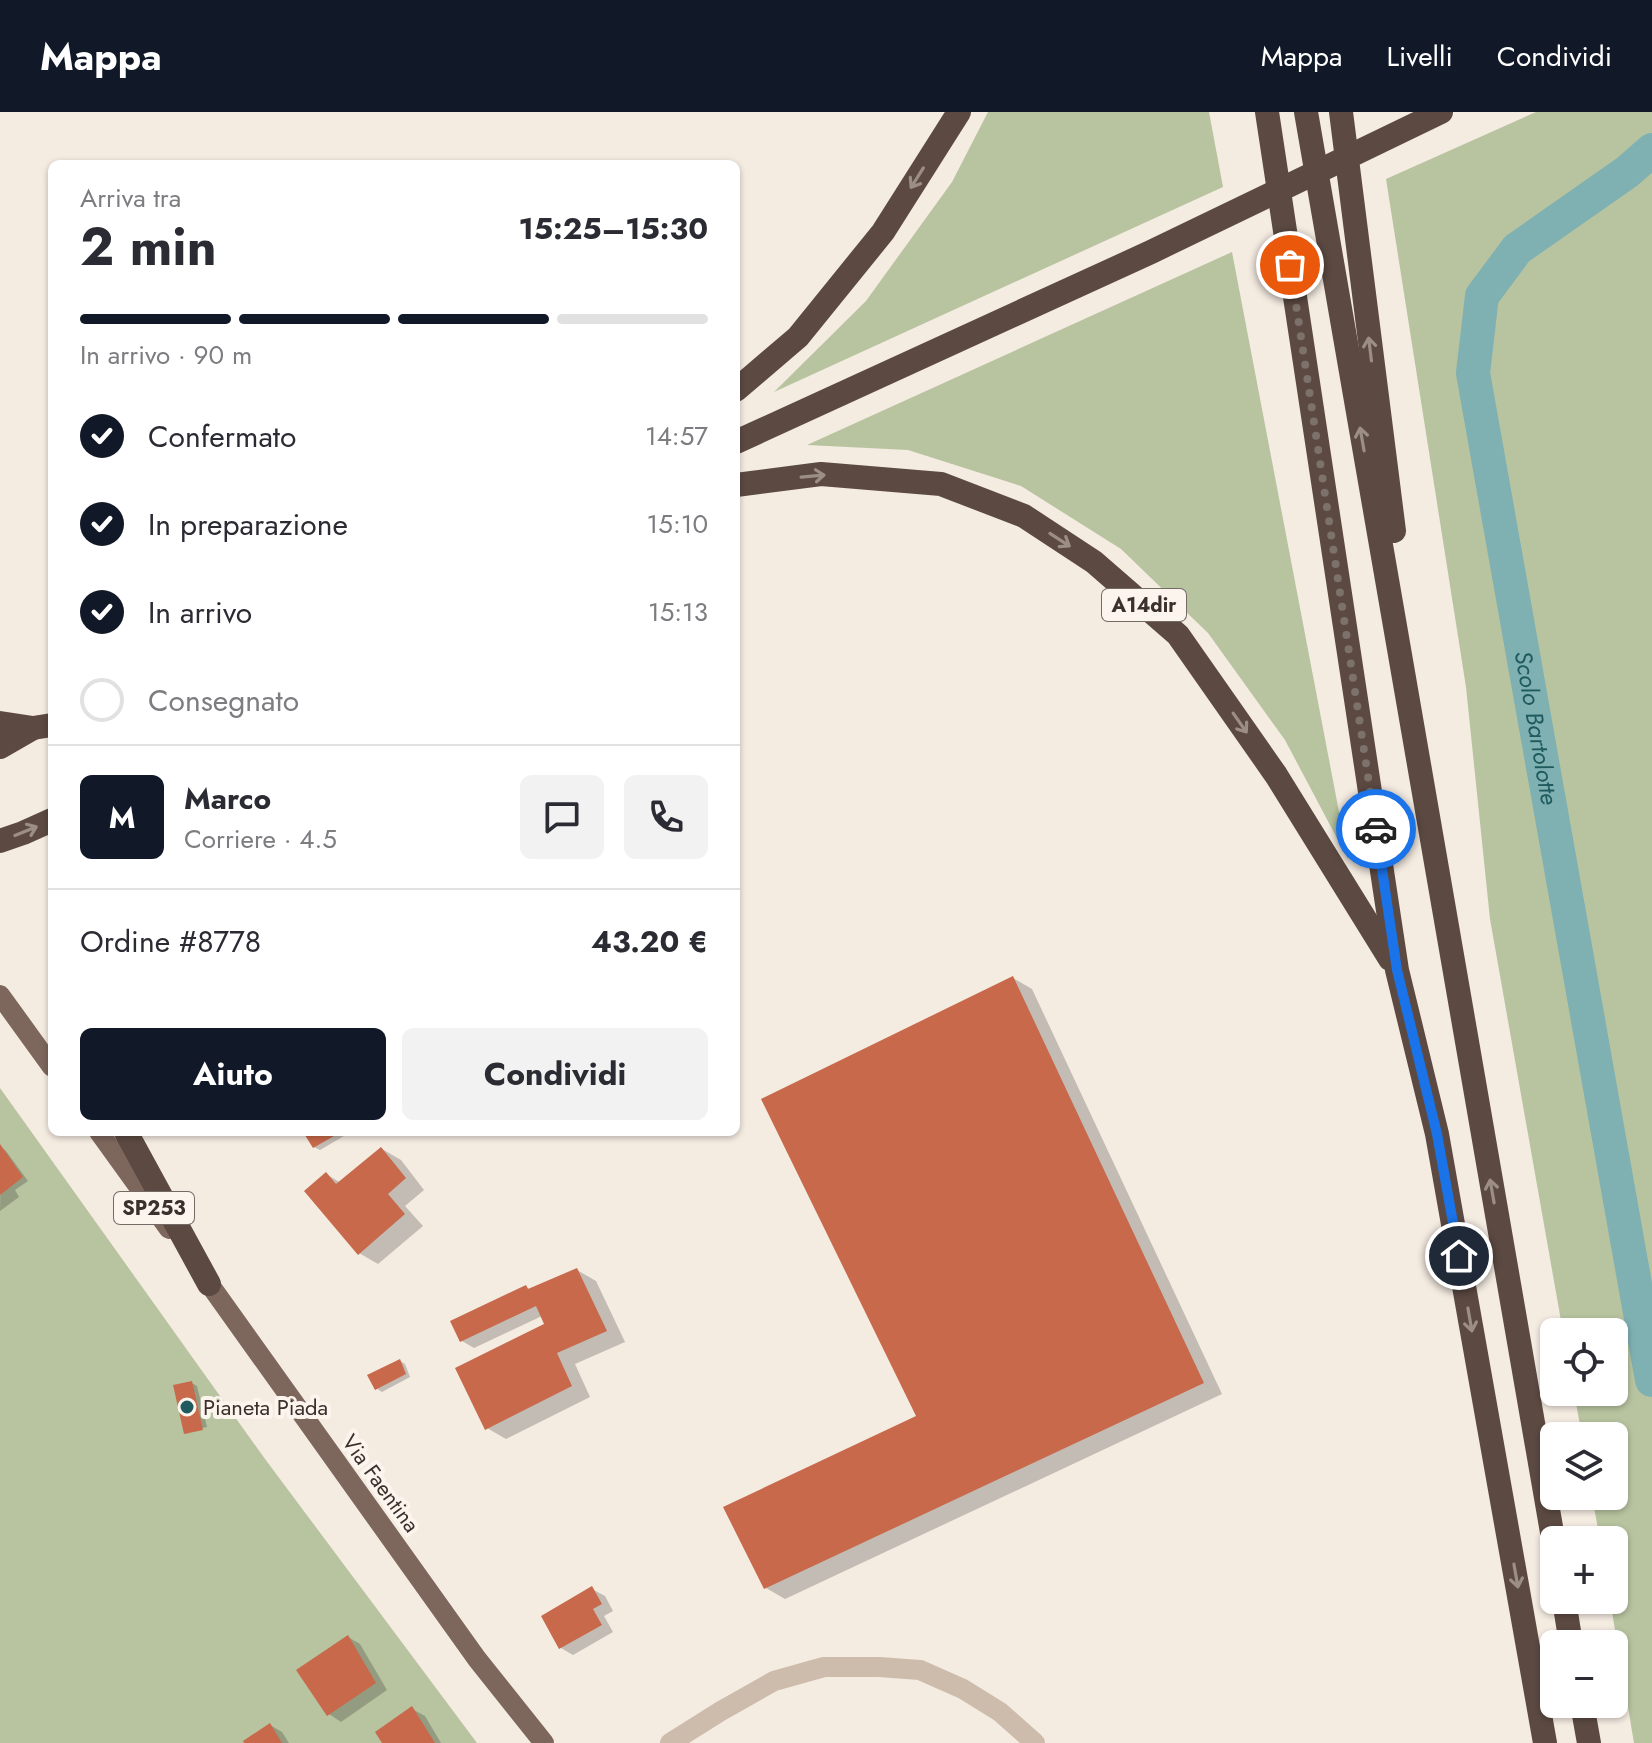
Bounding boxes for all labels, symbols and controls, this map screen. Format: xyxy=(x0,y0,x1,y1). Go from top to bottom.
text: Mappa xyxy=(40,29,162,84)
text: Mappa xyxy=(1261,36,1342,77)
text: Livelli xyxy=(1386,36,1453,77)
text: Condividi xyxy=(1497,36,1612,77)
one-way arrow xyxy=(909,166,925,189)
text: Arriva tra xyxy=(80,179,181,217)
text: 15:25–15:30 xyxy=(518,207,708,250)
text: 2 min xyxy=(80,209,217,285)
pin xyxy=(1256,231,1324,299)
icon: bag xyxy=(1268,243,1312,287)
text: In arrivo · 90 m xyxy=(80,336,252,374)
one-way arrow xyxy=(1363,336,1378,363)
icon: check xyxy=(80,414,124,458)
text: Confermato xyxy=(148,415,296,458)
text: 14:57 xyxy=(645,417,708,455)
one-way arrow xyxy=(1354,426,1369,452)
one-way arrow xyxy=(799,468,826,483)
icon: check xyxy=(80,502,124,546)
text: In preparazione xyxy=(148,503,348,546)
text: 15:10 xyxy=(647,505,708,543)
one-way arrow xyxy=(1048,532,1071,548)
road number: A14dir xyxy=(1102,589,1186,621)
icon: check xyxy=(80,590,124,634)
text: In arrivo xyxy=(148,591,252,634)
text: 15:13 xyxy=(648,593,708,631)
water label: Scolo Bartolotte xyxy=(1506,648,1567,807)
text: Consegnato xyxy=(148,679,299,722)
one-way arrow xyxy=(1232,712,1248,734)
button: chat xyxy=(520,775,604,859)
button: phone xyxy=(624,775,708,859)
text: Marco xyxy=(184,777,271,820)
courier xyxy=(1336,789,1416,869)
text: M xyxy=(109,796,135,839)
icon: car xyxy=(1354,807,1398,851)
text: Corriere · 4.5 xyxy=(184,820,337,858)
one-way arrow xyxy=(13,823,38,837)
text: Ordine #8778 xyxy=(80,920,261,963)
text: 43.20 € xyxy=(591,920,708,963)
button: Aiuto xyxy=(80,1028,386,1120)
button: Condividi xyxy=(402,1028,708,1120)
one-way arrow xyxy=(1484,1179,1499,1205)
road number: SP253 xyxy=(114,1192,194,1224)
pin xyxy=(1425,1222,1493,1290)
icon: home xyxy=(1437,1234,1481,1278)
one-way arrow xyxy=(1464,1307,1479,1333)
map controls xyxy=(1540,1318,1628,1718)
button: locate xyxy=(1540,1318,1628,1406)
place label: Pianeta Piada xyxy=(203,1391,328,1423)
marker: Pianeta Piada xyxy=(178,1398,196,1416)
button: layers xyxy=(1540,1422,1628,1510)
street label: Via Faentina xyxy=(334,1427,428,1539)
button: + xyxy=(1540,1526,1628,1614)
one-way arrow xyxy=(1509,1563,1524,1589)
button: − xyxy=(1540,1630,1628,1718)

